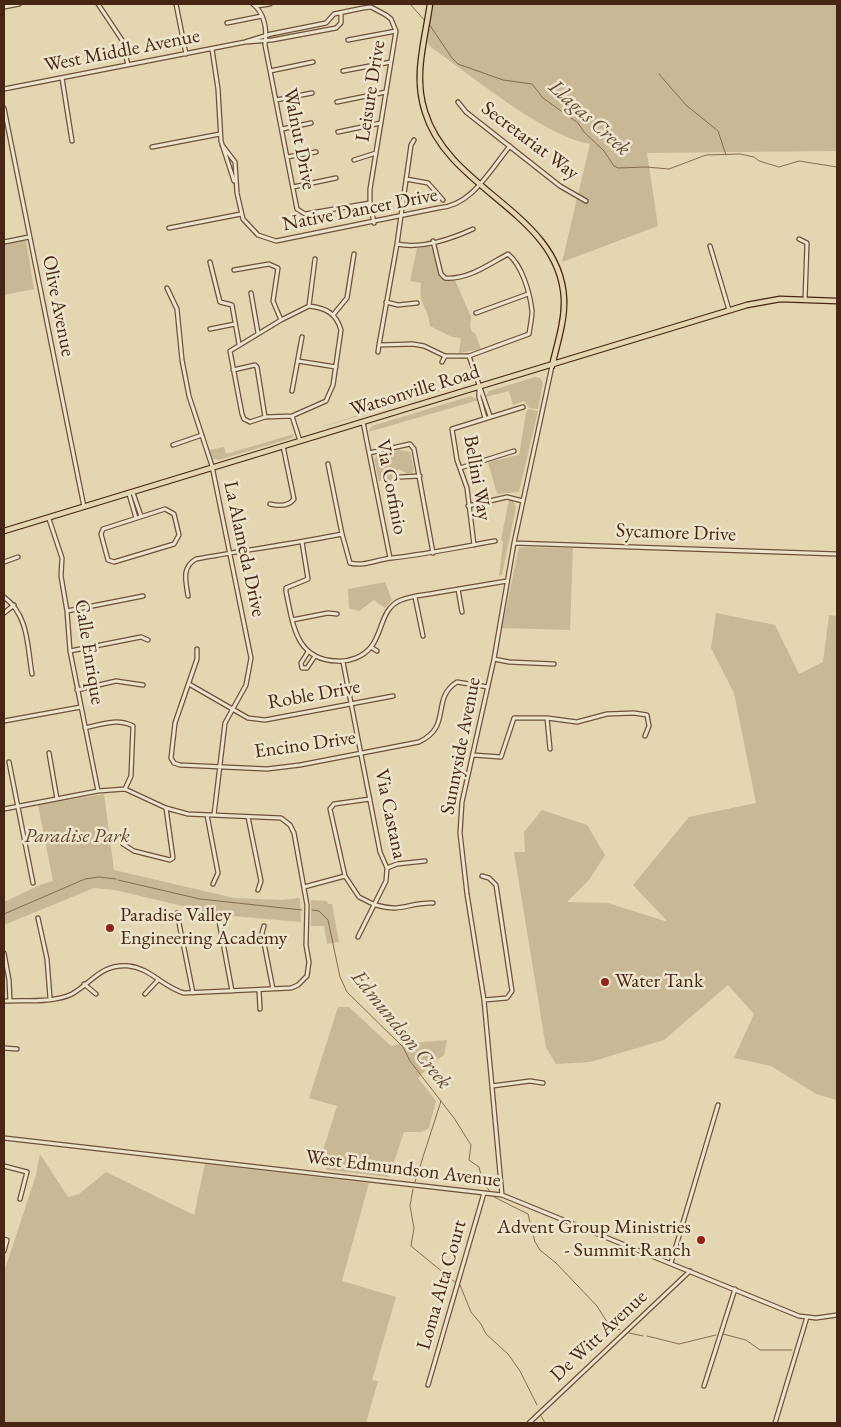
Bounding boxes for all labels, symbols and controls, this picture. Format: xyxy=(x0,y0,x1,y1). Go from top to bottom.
street label: West Middle Avenue xyxy=(42,24,202,78)
street label: Leisure Drive xyxy=(351,38,391,144)
water label: Llagas Creek xyxy=(543,75,635,161)
street label: Walnut Drive xyxy=(277,86,321,192)
street label: Secretariat Way xyxy=(476,96,584,186)
street label: Native Dancer Drive xyxy=(280,183,440,237)
street label: Olive Avenue xyxy=(36,253,80,359)
street label: Watsonville Road xyxy=(347,360,483,422)
street label: Bellini Way xyxy=(458,433,496,523)
street label: Via Corfinio xyxy=(370,437,412,537)
street label: La Alameda Drive xyxy=(218,479,270,619)
street label: Sycamore Drive xyxy=(616,519,736,547)
street label: Calle Enrique xyxy=(69,598,109,706)
street label: Roble Drive xyxy=(266,675,362,715)
street label: Sunnyside Avenue xyxy=(436,675,486,817)
street label: Encino Drive xyxy=(253,726,357,764)
street label: Via Castana xyxy=(369,767,411,861)
park label: Paradise Park xyxy=(24,825,130,849)
place label: Paradise Valley Engineering Academy xyxy=(120,904,287,951)
marker: Paradise Valley Engineering Academy xyxy=(104,922,116,934)
water label: Edmundson Creek xyxy=(345,966,457,1094)
place label: Water Tank xyxy=(615,970,703,994)
marker: Water Tank xyxy=(599,976,611,988)
street label: West Edmundson Avenue xyxy=(304,1145,502,1193)
place label: Advent Group Ministries - Summit Ranch xyxy=(497,1216,691,1263)
street label: Loma Alta Court xyxy=(412,1217,472,1353)
marker: Advent Group Ministries - Summit Ranch xyxy=(695,1234,707,1246)
street label: De Witt Avenue xyxy=(546,1285,652,1387)

